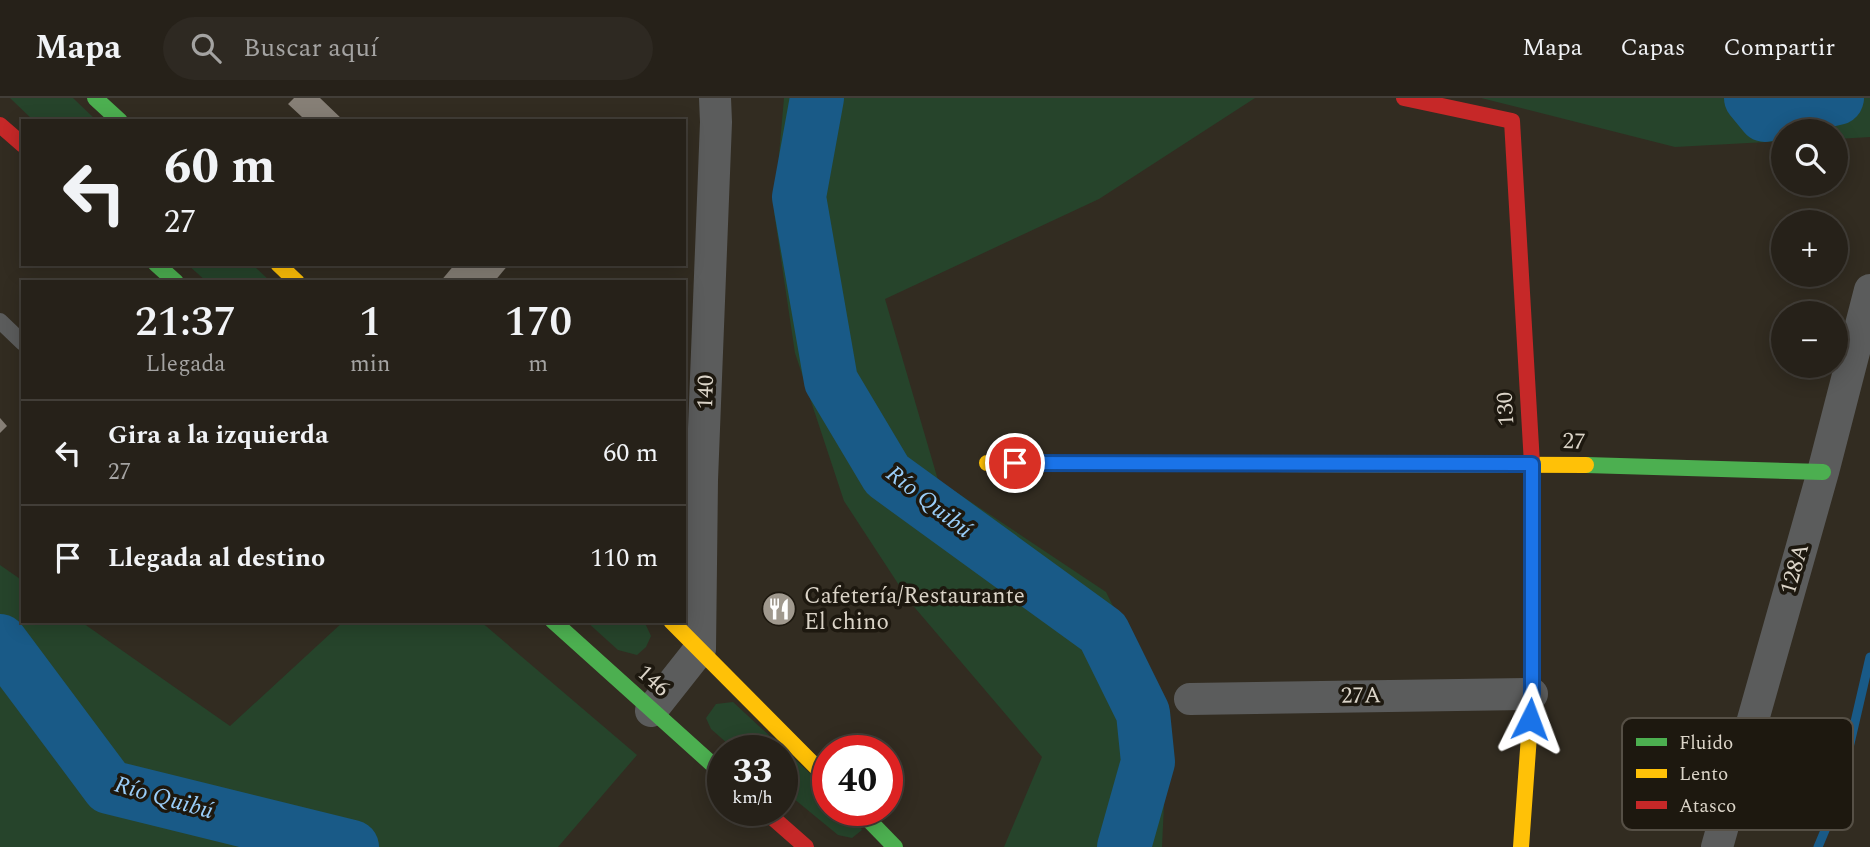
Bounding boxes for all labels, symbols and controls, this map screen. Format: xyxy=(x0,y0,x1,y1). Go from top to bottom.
search box xyxy=(163,17,653,80)
text: Mapa xyxy=(35,23,121,73)
text: Buscar aquí xyxy=(243,28,378,68)
icon: search xyxy=(187,29,225,67)
text: Mapa xyxy=(1522,30,1582,66)
text: Capas xyxy=(1620,30,1685,66)
text: Compartir xyxy=(1723,30,1835,66)
map controls xyxy=(1771,119,1848,378)
button: search xyxy=(1771,119,1848,196)
text: 60 m xyxy=(164,130,275,205)
icon: left xyxy=(49,147,140,238)
text: 27 xyxy=(164,198,196,247)
button: + xyxy=(1771,210,1848,287)
text: 21:37 xyxy=(135,291,236,354)
text: 1 xyxy=(359,291,381,354)
text: 170 xyxy=(504,291,572,354)
button: − xyxy=(1771,301,1848,378)
text: Llegada xyxy=(146,347,226,382)
text: min xyxy=(350,347,390,382)
text: m xyxy=(528,347,548,382)
street label: 140 xyxy=(688,374,724,410)
street label: 130 xyxy=(1488,391,1524,427)
text: Gira a la izquierda xyxy=(108,415,329,455)
street label: 27 xyxy=(1562,424,1586,460)
text: 60 m xyxy=(603,433,658,473)
pin xyxy=(985,433,1045,493)
icon: left xyxy=(49,434,87,472)
icon: arrive xyxy=(996,444,1034,482)
text: 27 xyxy=(108,455,131,490)
water label: Río Quibú xyxy=(878,457,980,548)
text: Llegada al destino xyxy=(108,538,325,578)
text: 110 m xyxy=(590,538,658,578)
icon: arrive xyxy=(49,539,87,577)
street label: 128A xyxy=(1771,539,1819,599)
place label: Cafetería/Restaurante El chino xyxy=(804,579,1025,640)
restaurant icon: Cafetería/Restaurante El chino xyxy=(760,590,798,628)
street label: 146 xyxy=(628,656,678,706)
street label: 27A xyxy=(1341,678,1381,714)
position arrow xyxy=(1493,682,1567,756)
legend xyxy=(1622,718,1853,830)
text: Fluido xyxy=(1679,729,1733,758)
speed limit sign: 40 xyxy=(812,735,903,826)
text: 33 xyxy=(733,745,772,798)
text: Lento xyxy=(1679,760,1728,789)
water label: Río Quibú xyxy=(110,767,218,829)
text: km/h xyxy=(732,784,773,811)
text: Atasco xyxy=(1679,792,1736,821)

